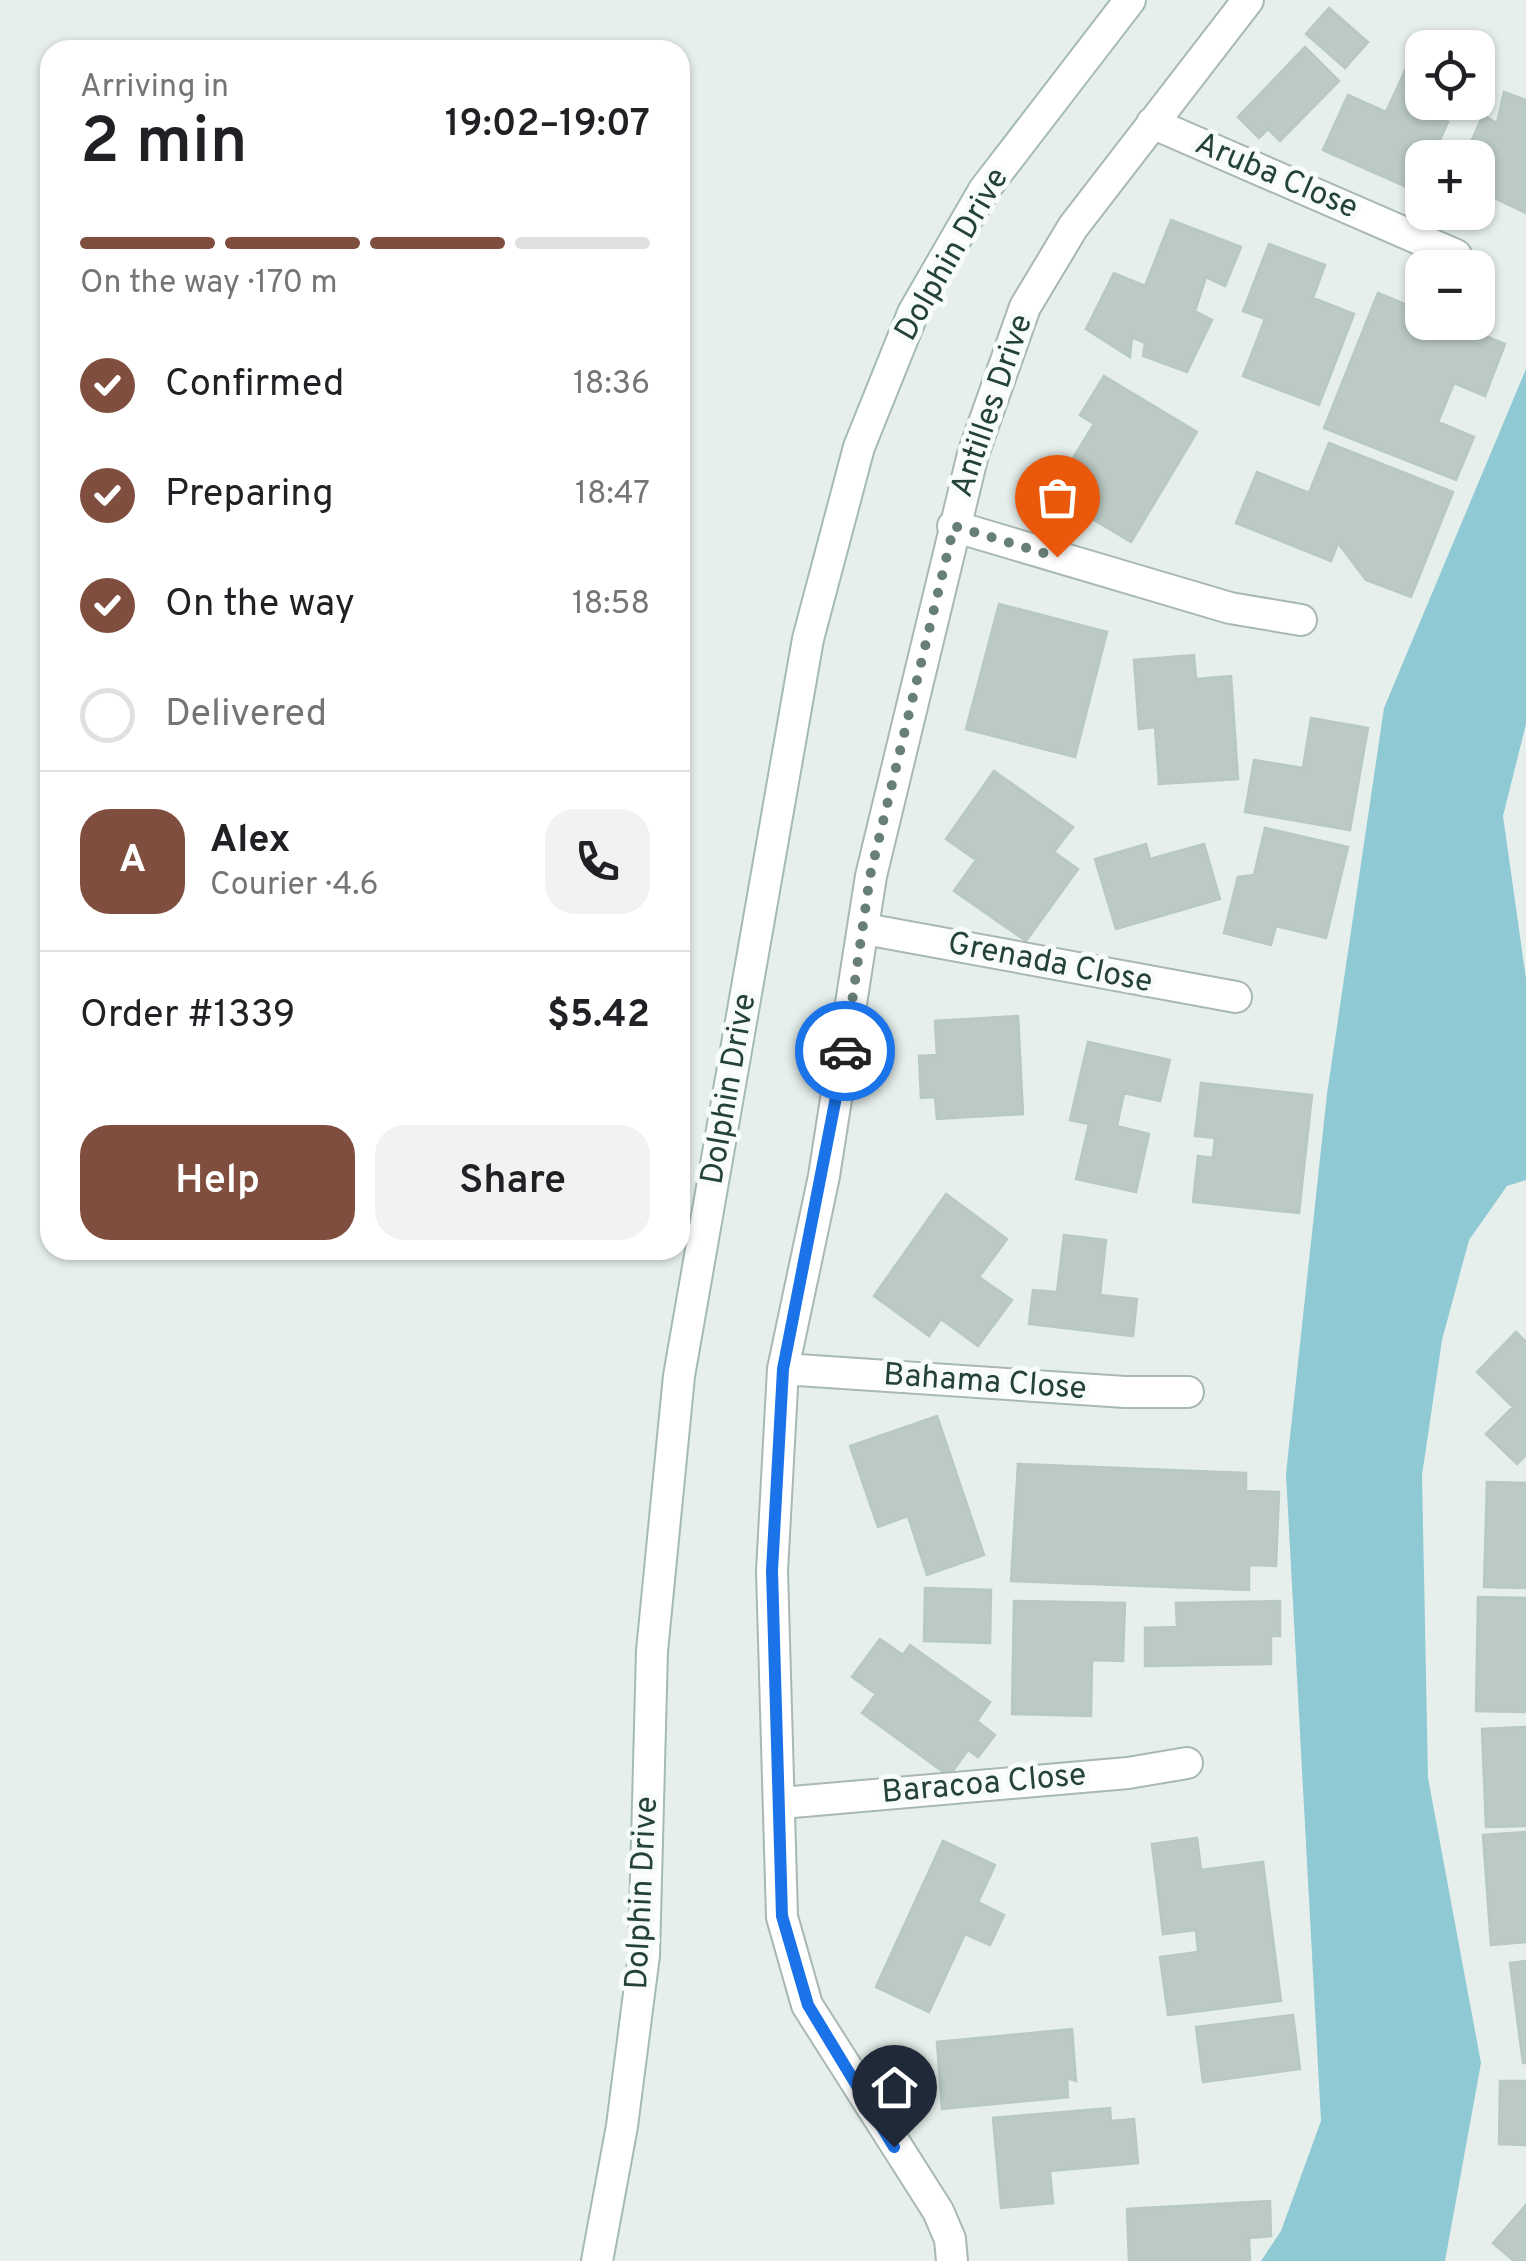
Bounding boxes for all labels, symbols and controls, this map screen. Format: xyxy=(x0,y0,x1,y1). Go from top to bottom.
map controls xyxy=(1405,30,1495,340)
button: locate xyxy=(1405,30,1495,120)
text: Arriving in xyxy=(80,68,229,108)
text: 19:02–19:07 xyxy=(445,101,650,150)
text: 2 min xyxy=(80,104,248,186)
street label: Aruba Close xyxy=(1188,125,1364,229)
button: + xyxy=(1405,140,1495,230)
street label: Dolphin Drive xyxy=(887,161,1019,349)
button: − xyxy=(1405,250,1495,340)
text: On the way · 170 m xyxy=(80,264,338,304)
street label: Antilles Drive xyxy=(943,309,1043,503)
icon: check xyxy=(80,358,135,413)
text: Confirmed xyxy=(165,361,344,410)
text: 18:36 xyxy=(573,365,650,405)
pin xyxy=(1015,455,1100,558)
icon: check xyxy=(80,468,135,523)
icon: bag xyxy=(1030,470,1085,525)
text: Preparing xyxy=(165,471,334,520)
text: 18:47 xyxy=(575,475,650,515)
icon: check xyxy=(80,578,135,633)
text: On the way xyxy=(165,581,355,630)
text: 18:58 xyxy=(572,585,650,625)
text: Delivered xyxy=(165,691,327,740)
button: phone xyxy=(545,809,650,914)
text: Alex xyxy=(210,817,290,866)
text: A xyxy=(119,837,146,886)
text: Courier · 4.6 xyxy=(210,866,379,906)
street label: Grenada Close xyxy=(944,925,1156,1003)
street label: Dolphin Drive xyxy=(694,990,766,1188)
text: Order #1339 xyxy=(80,992,295,1041)
text: $5.42 xyxy=(547,992,650,1041)
courier xyxy=(795,1001,895,1101)
icon: car xyxy=(818,1024,873,1079)
button: Help xyxy=(80,1125,355,1240)
button: Share xyxy=(375,1125,650,1240)
street label: Bahama Close xyxy=(882,1356,1088,1410)
street label: Baracoa Close xyxy=(880,1756,1088,1814)
street label: Dolphin Drive xyxy=(618,1795,668,1991)
pin xyxy=(852,2045,937,2148)
icon: home xyxy=(867,2060,922,2115)

